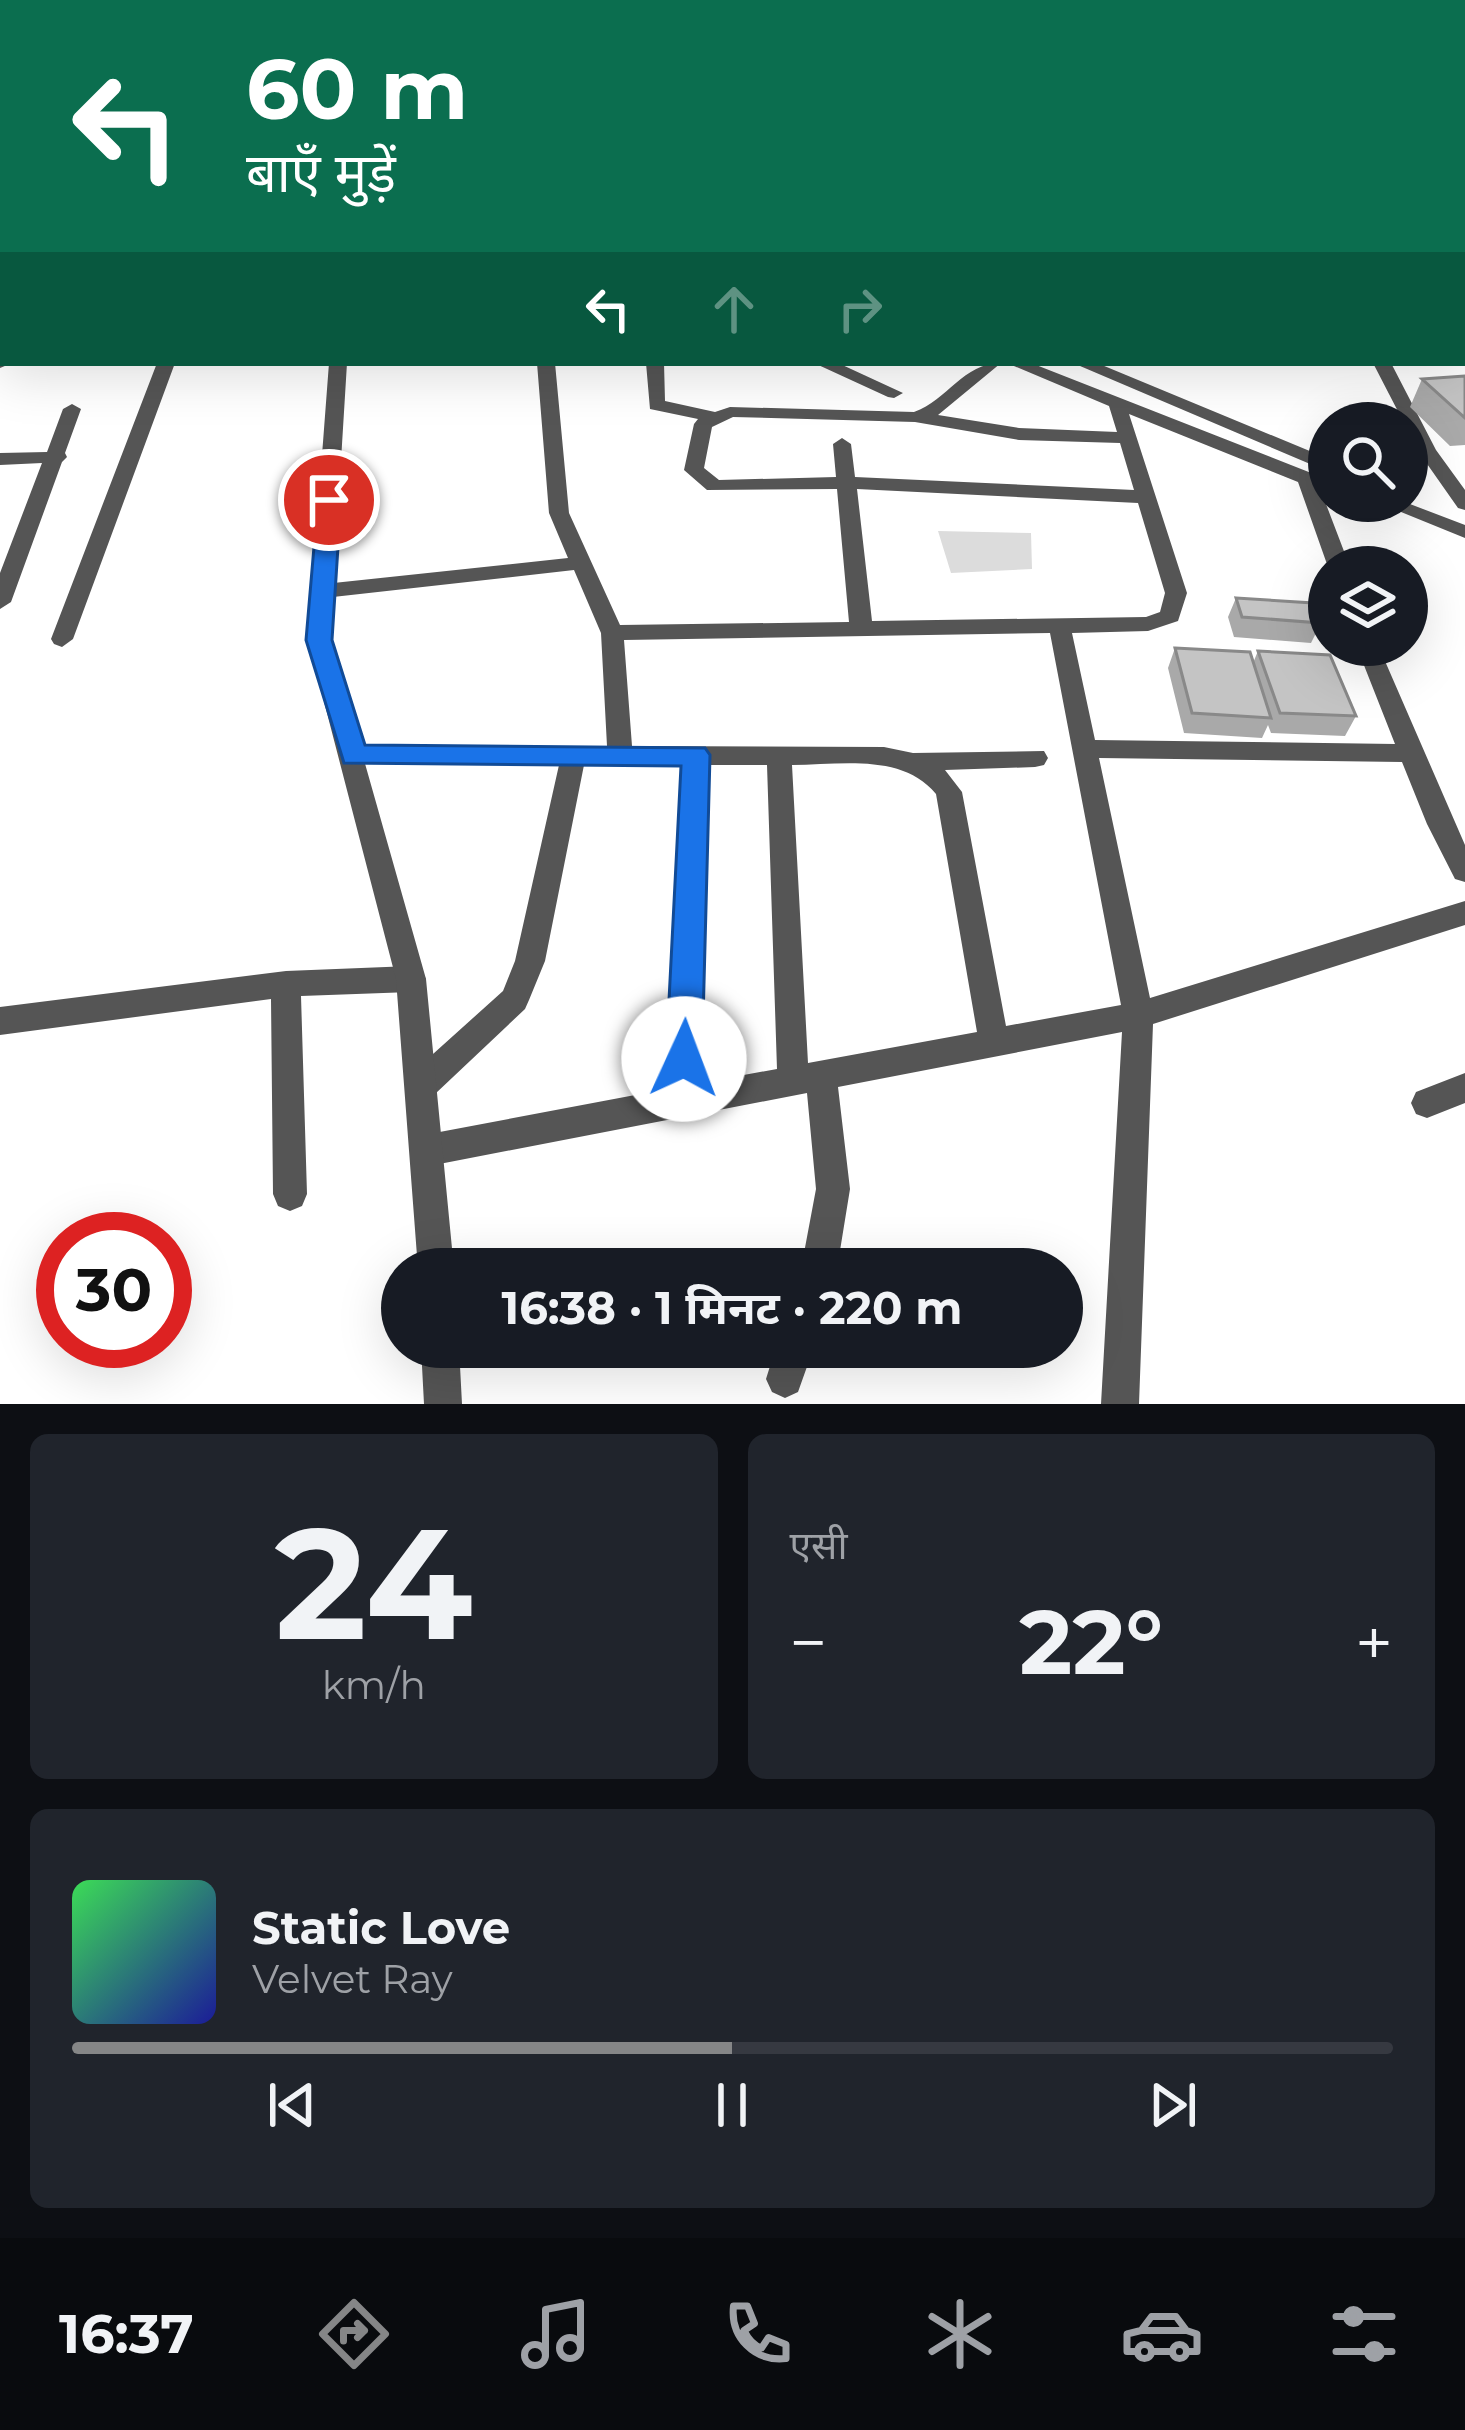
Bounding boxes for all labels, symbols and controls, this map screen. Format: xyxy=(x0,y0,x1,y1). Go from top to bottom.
text: 60 m xyxy=(246,38,468,140)
icon: left xyxy=(48,48,204,204)
text: बाएँ मुड़ें xyxy=(246,140,396,206)
icon: left xyxy=(575,276,641,342)
icon: ahead xyxy=(701,276,767,342)
icon: right xyxy=(827,276,893,342)
map controls xyxy=(1308,402,1428,666)
button: search xyxy=(1308,402,1428,522)
pin xyxy=(278,449,380,551)
icon: arrive xyxy=(296,467,362,533)
button: layers xyxy=(1308,546,1428,666)
position arrow xyxy=(621,996,747,1122)
speed limit sign: 30 xyxy=(36,1212,192,1368)
text: 16:38 · 1 मिनट · 220 m xyxy=(502,1280,962,1335)
text: 24 xyxy=(275,1488,473,1678)
text: एसी xyxy=(790,1521,848,1569)
text: 22° xyxy=(1019,1587,1163,1697)
text: − xyxy=(790,1602,827,1683)
text: + xyxy=(1355,1602,1393,1683)
text: km/h xyxy=(322,1661,426,1709)
text: Static Love xyxy=(252,1900,510,1955)
text: Velvet Ray xyxy=(252,1955,453,2003)
icon: previous xyxy=(259,2072,325,2138)
icon: pause xyxy=(699,2072,765,2138)
icon: next xyxy=(1140,2072,1206,2138)
icon: directions xyxy=(312,2292,396,2376)
icon: music xyxy=(514,2292,598,2376)
icon: phone xyxy=(716,2292,800,2376)
icon: climate xyxy=(918,2292,1002,2376)
icon: car xyxy=(1120,2292,1204,2376)
icon: filters xyxy=(1322,2292,1406,2376)
text: 16:37 xyxy=(59,2301,194,2367)

